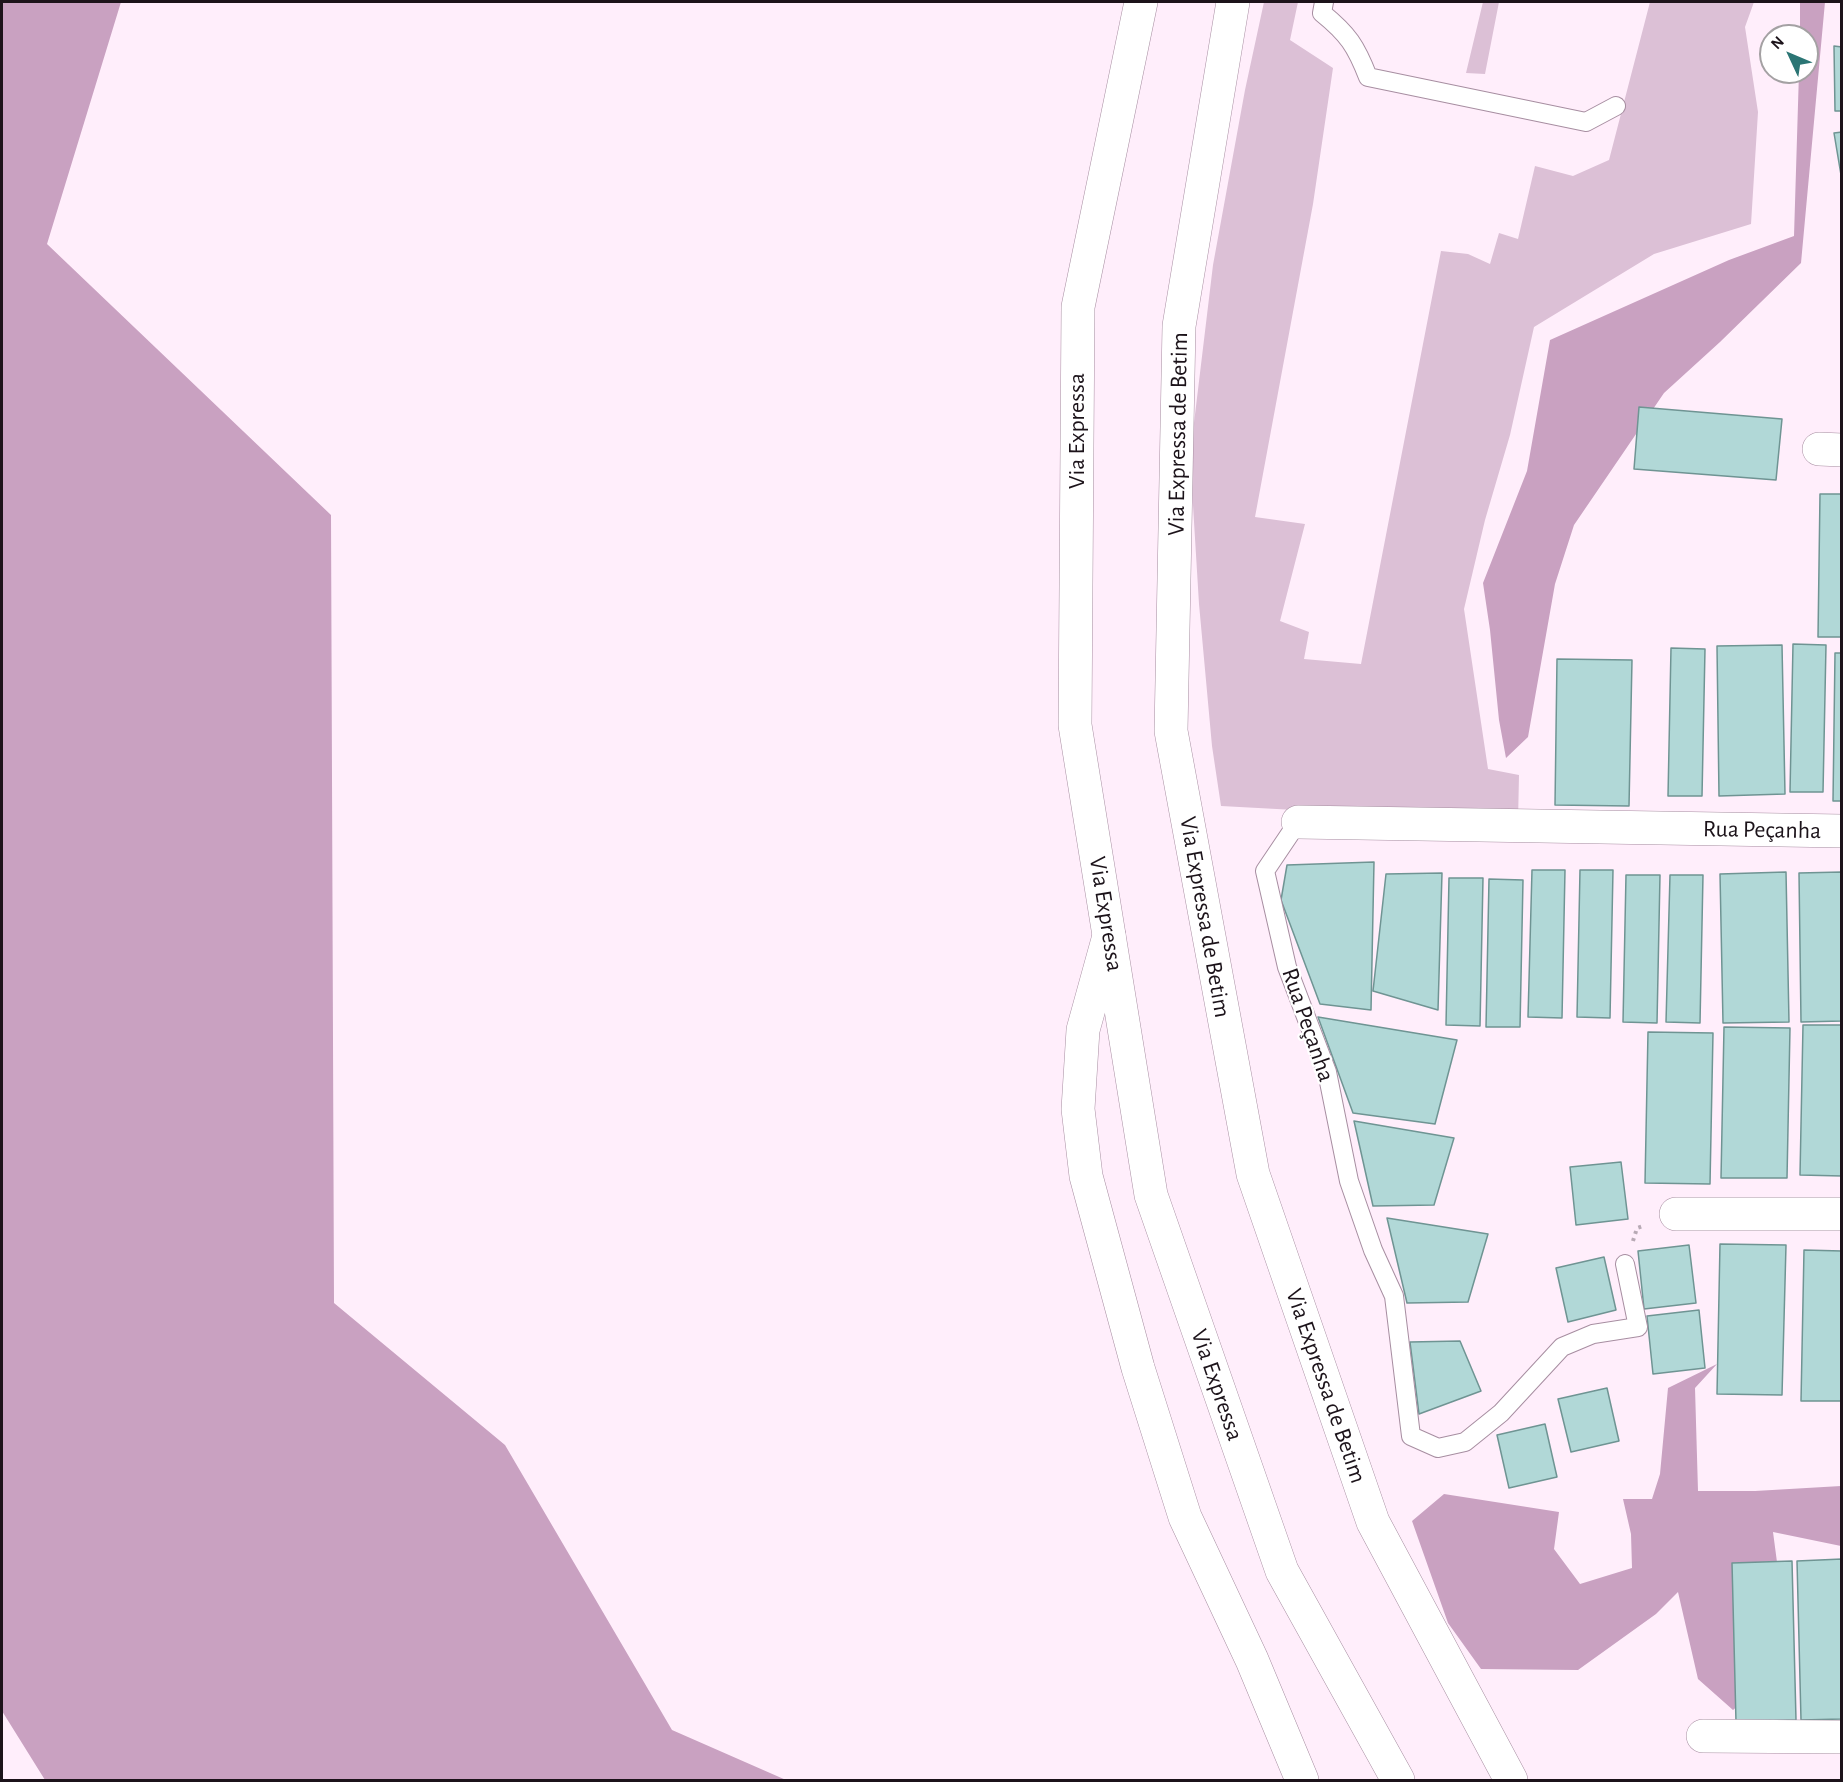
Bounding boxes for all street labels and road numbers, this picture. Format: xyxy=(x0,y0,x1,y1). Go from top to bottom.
street label: Via Expressa de Betim xyxy=(1162,332,1194,536)
street label: Via Expressa xyxy=(1063,373,1091,489)
street label: Via Expressa de Betim xyxy=(1173,814,1237,1020)
street label: Rua Peçanha xyxy=(1703,815,1821,845)
street label: Via Expressa xyxy=(1083,854,1129,974)
street label: Rua Peçanha xyxy=(1275,964,1341,1086)
street label: Via Expressa de Betim xyxy=(1279,1285,1373,1487)
street label: Via Expressa xyxy=(1184,1325,1250,1445)

